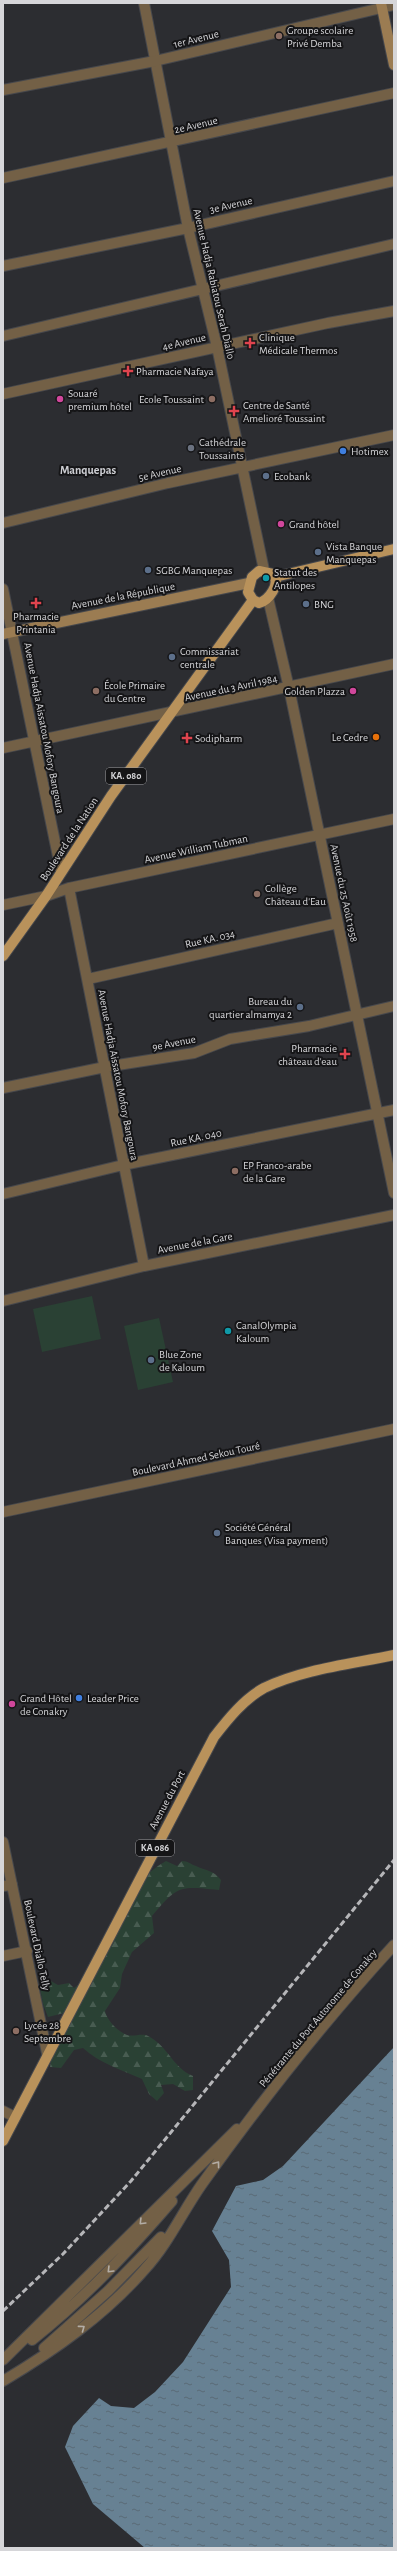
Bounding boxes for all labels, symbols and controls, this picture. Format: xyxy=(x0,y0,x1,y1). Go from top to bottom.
place label: Groupe scolaire Privé Demba xyxy=(287,25,353,49)
street label: 1er Avenue xyxy=(172,28,220,50)
marker: Groupe scolaire Privé Demba xyxy=(274,31,284,41)
street label: 2e Avenue xyxy=(173,115,219,135)
street label: 3e Avenue xyxy=(209,195,253,215)
street label: Avenue Hadja Rabiatou Serah Diallo xyxy=(191,208,237,360)
street label: 4e Avenue xyxy=(161,332,207,352)
place label: Clinique Médicale Thermos xyxy=(259,332,338,356)
marker: Clinique Médicale Thermos xyxy=(244,337,256,349)
marker: Pharmacie Nafaya xyxy=(123,366,133,376)
place label: Pharmacie Nafaya xyxy=(136,366,214,377)
place label: Souaré premium hôtel xyxy=(68,388,132,412)
marker: Souaré premium hôtel xyxy=(55,394,65,404)
place label: Ecole Toussaint xyxy=(139,394,204,405)
marker: Ecole Toussaint xyxy=(207,394,217,404)
place label: Centre de Santé Amelioré Toussaint xyxy=(243,400,325,424)
marker: Centre de Santé Amelioré Toussaint xyxy=(228,405,240,417)
place label: Cathédrale Toussaints xyxy=(199,437,246,461)
marker: Cathédrale Toussaints xyxy=(186,443,196,453)
marker: Hotimex xyxy=(338,446,348,456)
place label: Hotimex xyxy=(351,446,389,457)
street label: 5e Avenue xyxy=(138,463,182,483)
district label: Manquepas xyxy=(60,464,117,476)
marker: Ecobank xyxy=(261,471,271,481)
place label: Ecobank xyxy=(274,471,310,482)
marker: Grand hôtel xyxy=(276,519,286,529)
place label: Grand hôtel xyxy=(289,519,339,530)
place label: Vista Banque Manquepas xyxy=(326,541,382,565)
marker: Vista Banque Manquepas xyxy=(313,547,323,557)
marker: SGBG Manquepas xyxy=(143,565,153,575)
place label: SGBG Manquepas xyxy=(156,565,232,576)
place label: Statut des Antilopes xyxy=(274,567,317,591)
marker: Statut des Antilopes xyxy=(261,573,271,583)
street label: Avenue de la République xyxy=(70,581,176,611)
marker: Pharmacie Printania xyxy=(31,598,41,608)
marker: BNG xyxy=(301,599,311,609)
place label: BNG xyxy=(314,599,334,610)
place label: Pharmacie Printania xyxy=(13,611,59,635)
street label: Avenue Hadja Aissatou Mofory Bangoura xyxy=(22,642,66,814)
place label: Commissariat centrale xyxy=(180,646,239,670)
marker: Commissariat centrale xyxy=(167,652,177,662)
street label: Avenue du 3 Avril 1984 xyxy=(184,673,278,703)
place label: École Primaire du Centre xyxy=(104,679,165,704)
marker: École Primaire du Centre xyxy=(91,686,101,696)
place label: Golden Plazza xyxy=(285,686,345,697)
marker: Golden Plazza xyxy=(348,686,358,696)
place label: Le Cedre xyxy=(332,732,368,743)
marker: Le Cedre xyxy=(371,732,381,742)
marker: Sodipharm xyxy=(182,733,192,743)
place label: Sodipharm xyxy=(195,733,243,744)
road number: KA. 080 xyxy=(106,768,146,784)
street label: Boulevard de la Nation xyxy=(38,795,100,883)
street label: Avenue William Tubman xyxy=(143,833,249,865)
street label: Avenue du 25 Août 1958 xyxy=(328,843,360,943)
place label: Collège Château d'Eau xyxy=(265,883,326,907)
marker: Collège Château d'Eau xyxy=(252,889,262,899)
street label: Rue KA. 034 xyxy=(184,928,236,950)
street label: Avenue Hadja Aissatou Mofory Bangoura xyxy=(96,989,140,1161)
place label: Bureau du quartier almamya 2 xyxy=(209,996,292,1020)
marker: Bureau du quartier almamya 2 xyxy=(295,1002,305,1012)
street label: 9e Avenue xyxy=(151,1033,197,1053)
place label: Pharmacie château d'eau xyxy=(278,1043,337,1067)
marker: Pharmacie château d'eau xyxy=(340,1049,350,1059)
street label: Rue KA. 040 xyxy=(169,1127,223,1149)
place label: EP Franco-arabe de la Gare xyxy=(243,1160,312,1184)
marker: EP Franco-arabe de la Gare xyxy=(230,1166,240,1176)
street label: Avenue de la Gare xyxy=(157,1230,233,1256)
place label: CanalOlympia Kaloum xyxy=(236,1320,297,1344)
marker: CanalOlympia Kaloum xyxy=(223,1326,233,1336)
place label: Blue Zone de Kaloum xyxy=(159,1349,205,1373)
marker: Blue Zone de Kaloum xyxy=(146,1355,156,1365)
street label: Boulevard Ahmed Sekou Touré xyxy=(131,1440,261,1478)
place label: Société Général Banques (Visa payment) xyxy=(225,1522,328,1546)
marker: Société Général Banques (Visa payment) xyxy=(212,1528,222,1538)
place label: Grand Hôtel de Conakry xyxy=(20,1693,72,1717)
marker: Leader Price xyxy=(74,1693,84,1703)
place label: Leader Price xyxy=(87,1693,139,1704)
marker: Grand Hôtel de Conakry xyxy=(7,1699,17,1709)
street label: Avenue du Port xyxy=(147,1768,187,1831)
road number: KA 086 xyxy=(136,1840,174,1856)
street label: Boulevard Diallo Telly xyxy=(22,1899,52,1992)
street label: Pénétrante du Port Autonome de Conakry xyxy=(257,1947,379,2089)
place label: Lycée 28 Septembre xyxy=(24,2020,71,2044)
marker: Lycée 28 Septembre xyxy=(11,2026,21,2036)
one-way arrow xyxy=(212,2162,219,2169)
one-way arrow xyxy=(139,2217,147,2225)
one-way arrow xyxy=(107,2265,115,2273)
one-way arrow xyxy=(77,2326,84,2333)

